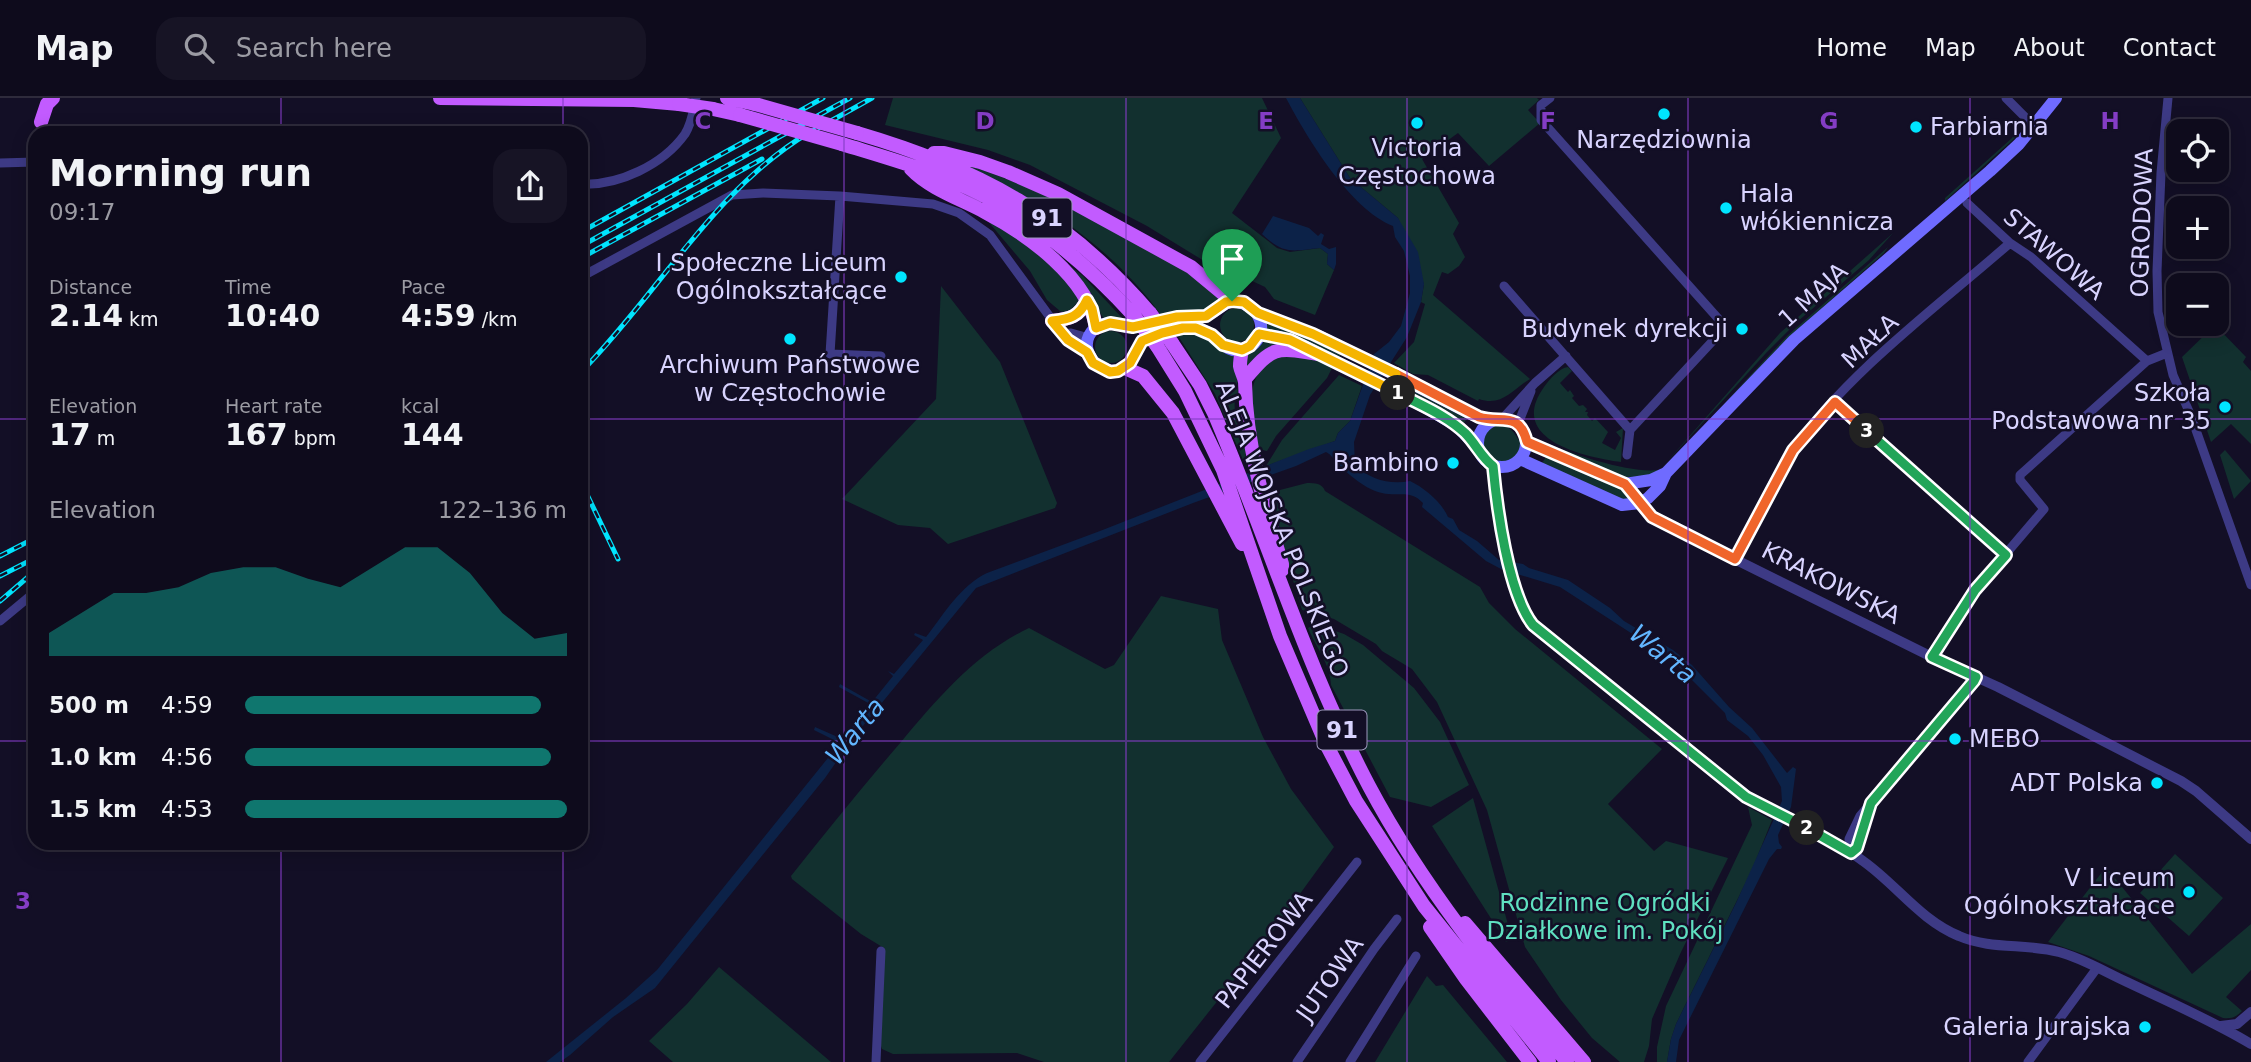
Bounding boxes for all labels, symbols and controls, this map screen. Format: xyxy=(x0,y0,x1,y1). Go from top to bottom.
search box xyxy=(156,17,646,80)
text: Map xyxy=(35,29,114,68)
icon: search xyxy=(180,29,218,67)
text: Search here xyxy=(236,33,392,63)
text: Home xyxy=(1816,34,1887,62)
text: Map xyxy=(1925,34,1976,62)
text: About xyxy=(2014,34,2085,62)
text: Contact xyxy=(2123,34,2216,62)
marker: Narzędziownia xyxy=(1656,106,1672,122)
text: C xyxy=(695,108,711,134)
text: D xyxy=(975,108,995,134)
text: E xyxy=(1258,108,1274,134)
text: F xyxy=(1540,108,1556,134)
text: G xyxy=(1820,108,1838,134)
text: H xyxy=(2100,108,2120,134)
place label: Farbiarnia xyxy=(1930,113,2049,141)
marker: Victoria Częstochowa xyxy=(1409,115,1425,131)
marker: Farbiarnia xyxy=(1908,119,1924,135)
map controls xyxy=(2166,119,2229,336)
button: locate xyxy=(2166,119,2229,182)
place label: Narzędziownia xyxy=(1576,126,1752,154)
place label: Victoria Częstochowa xyxy=(1338,134,1496,190)
street label: OGRODOWA xyxy=(2125,147,2159,298)
button: share xyxy=(493,149,567,223)
text: Morning run xyxy=(49,151,312,195)
place label: Hala włókiennicza xyxy=(1740,180,1894,236)
button: + xyxy=(2166,196,2229,259)
road number: 91 xyxy=(1023,198,1072,238)
text: 09:17 xyxy=(49,199,115,225)
marker: Hala włókiennicza xyxy=(1718,200,1734,216)
street label: STAWOWA xyxy=(1998,203,2111,306)
pin xyxy=(1202,229,1262,301)
icon: arrive xyxy=(1213,240,1251,278)
place label: I Społeczne Liceum Ogólnokształcące xyxy=(656,249,887,305)
street label: 1 MAJA xyxy=(1773,256,1854,333)
marker: I Społeczne Liceum Ogólnokształcące xyxy=(893,269,909,285)
button: − xyxy=(2166,273,2229,336)
text: Distance xyxy=(49,276,132,298)
text: Time xyxy=(225,276,272,298)
text: Pace xyxy=(401,276,445,298)
text: 2.14 xyxy=(49,298,123,333)
text: 10:40 xyxy=(225,298,321,333)
text: 4:59 xyxy=(401,298,476,333)
text: km xyxy=(123,308,159,330)
text: /km xyxy=(476,308,518,330)
street label: MAŁA xyxy=(1836,308,1904,374)
place label: Budynek dyrekcji xyxy=(1521,315,1728,343)
marker: Budynek dyrekcji xyxy=(1734,321,1750,337)
marker: Archiwum Państwowe w Częstochowie xyxy=(782,331,798,347)
place label: Archiwum Państwowe w Częstochowie xyxy=(660,351,920,407)
pin: 1 xyxy=(1380,376,1416,410)
street label: ALEJA WOJSKA POLSKIEGO xyxy=(1210,377,1354,681)
place label: Szkoła Podstawowa nr 35 xyxy=(1991,379,2211,435)
text: 1 xyxy=(1391,381,1404,403)
text: Elevation xyxy=(49,395,137,417)
text: Heart rate xyxy=(225,395,323,417)
text: kcal xyxy=(401,395,439,417)
marker: Szkoła Podstawowa nr 35 xyxy=(2217,399,2233,415)
pin: 3 xyxy=(1850,414,1884,448)
text: 17 xyxy=(49,417,91,452)
text: 167 xyxy=(225,417,288,452)
text: 144 xyxy=(401,417,464,452)
text: 3 xyxy=(1860,419,1873,441)
text: m xyxy=(91,427,115,449)
text: bpm xyxy=(288,427,336,449)
place label: Bambino xyxy=(1333,449,1439,477)
marker: Bambino xyxy=(1445,455,1461,471)
text: Elevation xyxy=(49,497,156,523)
text: 122–136 m xyxy=(438,497,567,523)
street label: KRAKOWSKA xyxy=(1757,536,1906,630)
water label: Warta xyxy=(1624,618,1702,690)
text: 500 m xyxy=(49,692,129,718)
text: 4:59 xyxy=(161,692,213,718)
water label: Warta xyxy=(819,692,891,770)
road number: 91 xyxy=(1318,710,1366,750)
place label: MEBO xyxy=(1969,725,2040,753)
marker: MEBO xyxy=(1947,731,1963,747)
text: 1.0 km xyxy=(49,744,137,770)
text: 4:56 xyxy=(161,744,213,770)
place label: ADT Polska xyxy=(2010,769,2143,797)
marker: ADT Polska xyxy=(2149,775,2165,791)
text: 1.5 km xyxy=(49,796,137,822)
text: 4:53 xyxy=(161,796,213,822)
pin: 2 xyxy=(1790,810,1825,846)
text: 2 xyxy=(1800,816,1813,838)
place label: V Liceum Ogólnokształcące xyxy=(1964,864,2175,920)
marker: V Liceum Ogólnokształcące xyxy=(2181,884,2197,900)
street label: PAPIEROWA xyxy=(1210,886,1319,1014)
text: 3 xyxy=(15,888,31,914)
park label: Rodzinne Ogródki Działkowe im. Pokój xyxy=(1486,889,1724,945)
street label: JUTOWA xyxy=(1290,931,1370,1028)
place label: Galeria Jurajska xyxy=(1943,1013,2131,1041)
marker: Galeria Jurajska xyxy=(2137,1019,2153,1035)

